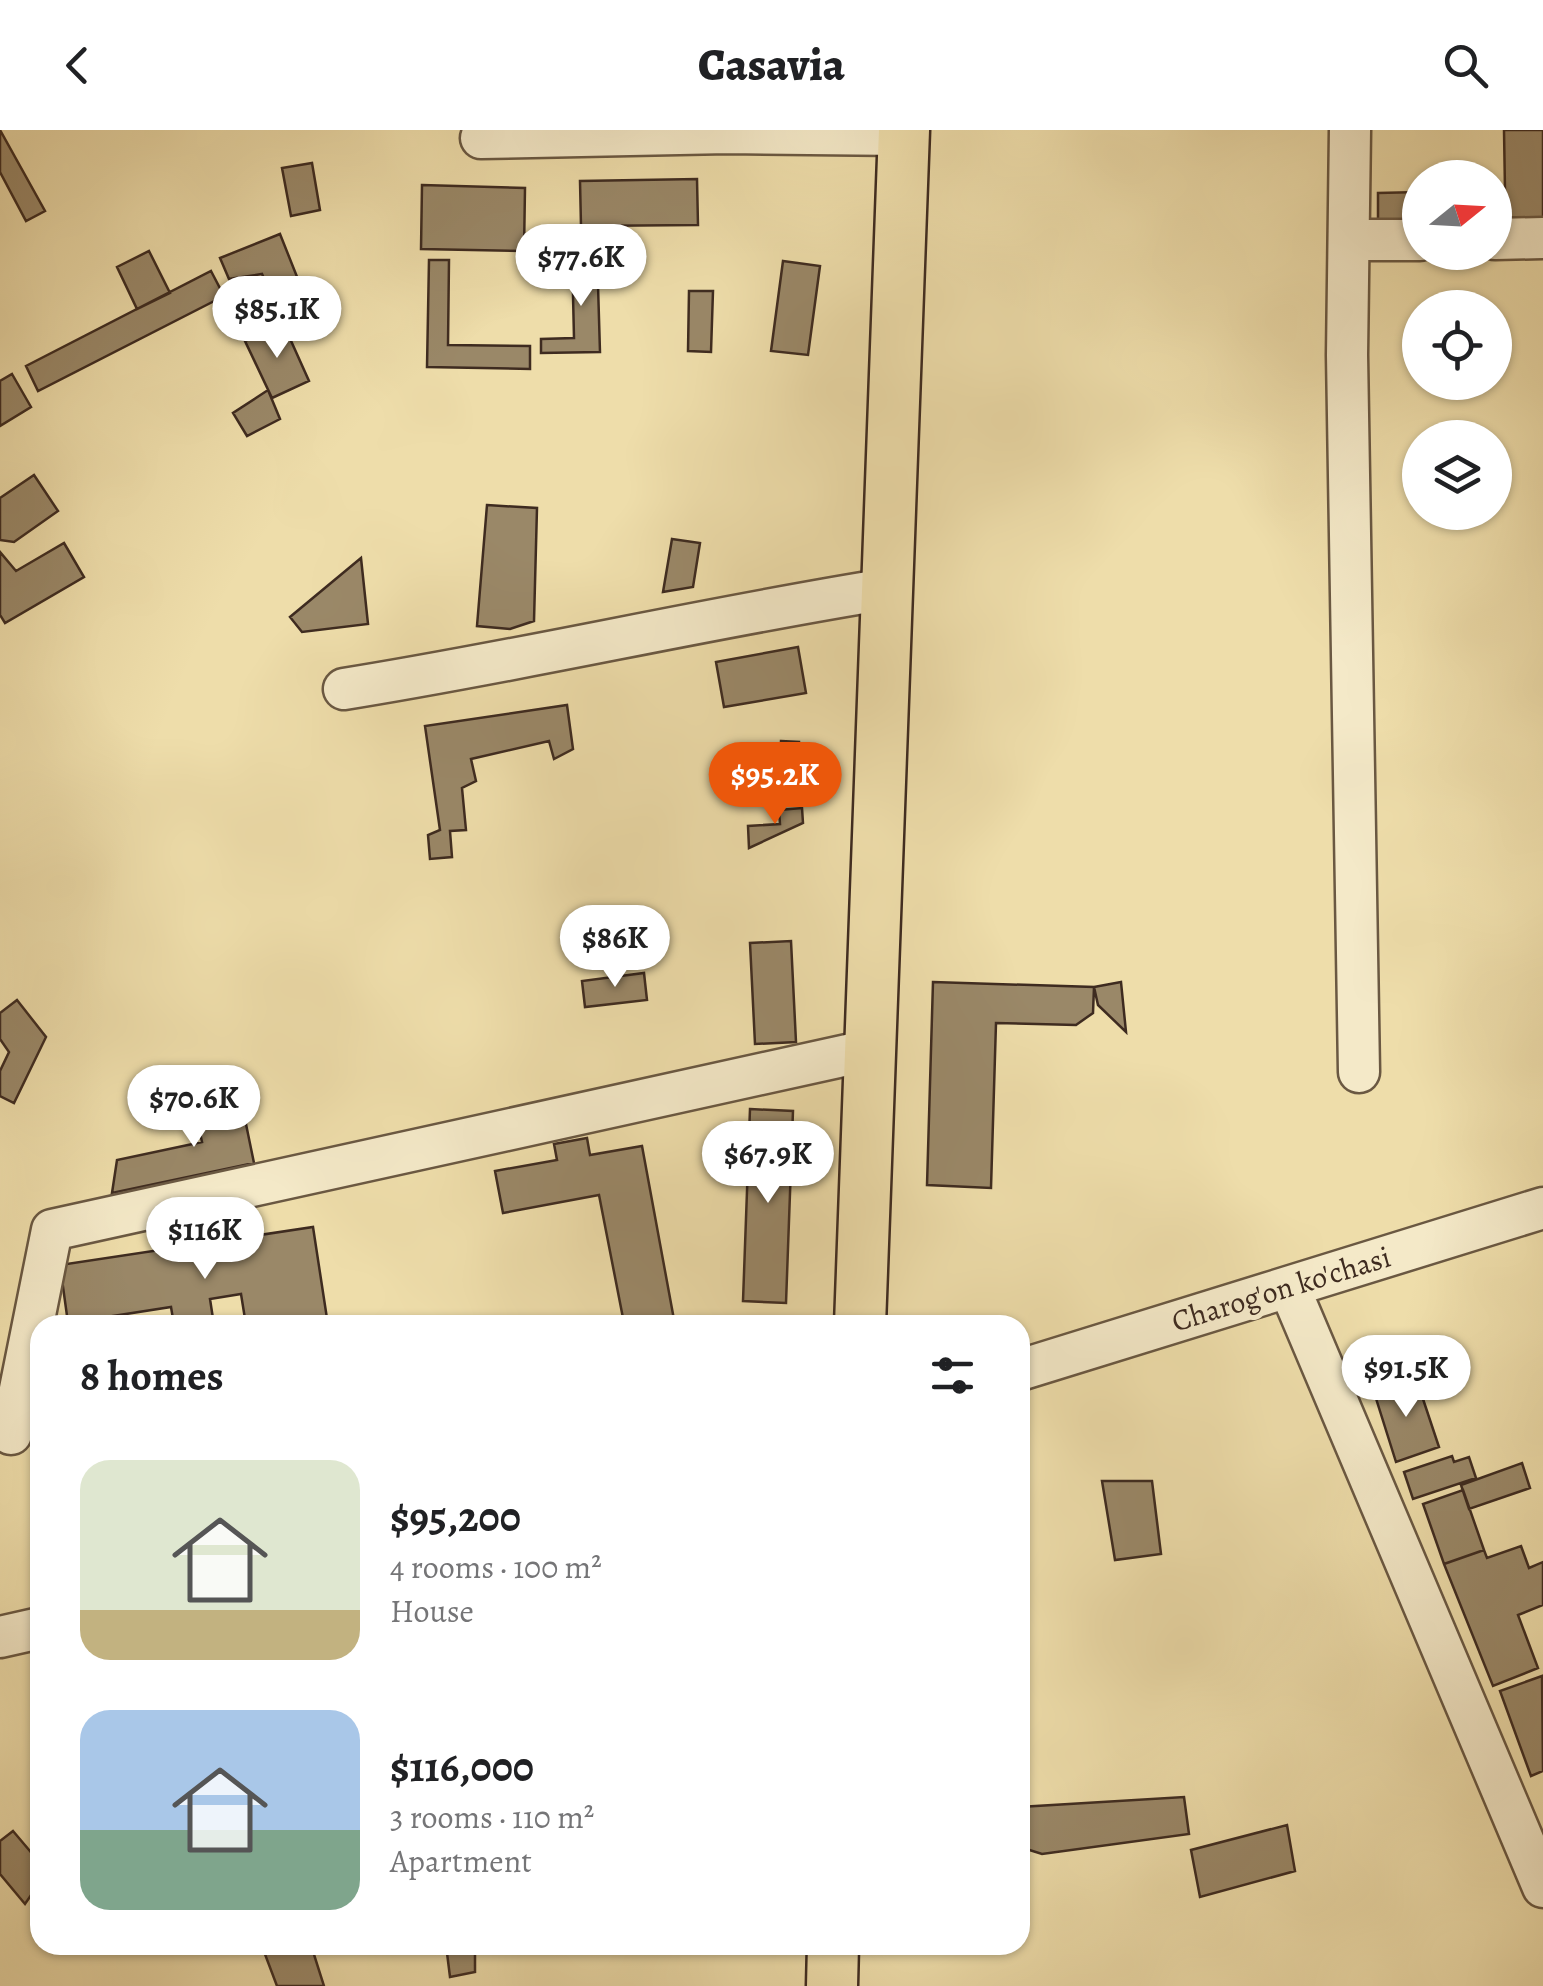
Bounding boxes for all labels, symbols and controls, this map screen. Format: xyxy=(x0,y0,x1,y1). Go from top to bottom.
text: Casavia xyxy=(698,34,845,96)
icon: back xyxy=(50,38,105,93)
icon: search xyxy=(1438,38,1493,93)
north arrow xyxy=(1402,160,1512,270)
map controls xyxy=(1402,160,1512,530)
pin: $77.6K xyxy=(500,224,662,309)
text: $77.6K xyxy=(537,234,625,278)
pin: $85.1K xyxy=(196,276,358,361)
text: $85.1K xyxy=(234,286,320,330)
button: locate xyxy=(1402,290,1512,400)
button: layers xyxy=(1402,420,1512,530)
pin: $95.2K xyxy=(694,742,856,827)
text: $95.2K xyxy=(731,752,819,796)
pin: $86K xyxy=(556,905,674,990)
text: $86K xyxy=(582,915,648,959)
pin: $70.6K xyxy=(113,1065,275,1150)
text: $70.6K xyxy=(149,1075,239,1119)
pin: $67.9K xyxy=(687,1121,849,1206)
text: $67.9K xyxy=(724,1131,812,1175)
pin: $116K xyxy=(135,1197,275,1282)
text: $116K xyxy=(168,1207,242,1251)
street label: Charog'on ko'chasi xyxy=(1167,1237,1395,1341)
pin: $91.5K xyxy=(1325,1335,1487,1420)
text: $91.5K xyxy=(1364,1345,1448,1389)
text: 8 homes xyxy=(80,1347,224,1404)
icon: filters xyxy=(925,1348,980,1403)
text: $95,200 xyxy=(390,1488,521,1545)
icon: home xyxy=(160,1500,280,1620)
text: 4 rooms · 100 m² xyxy=(390,1545,602,1589)
text: House xyxy=(390,1589,474,1633)
text: $116,000 xyxy=(390,1738,534,1795)
icon: home xyxy=(160,1750,280,1870)
text: 3 rooms · 110 m² xyxy=(390,1795,594,1839)
text: Apartment xyxy=(390,1839,532,1883)

